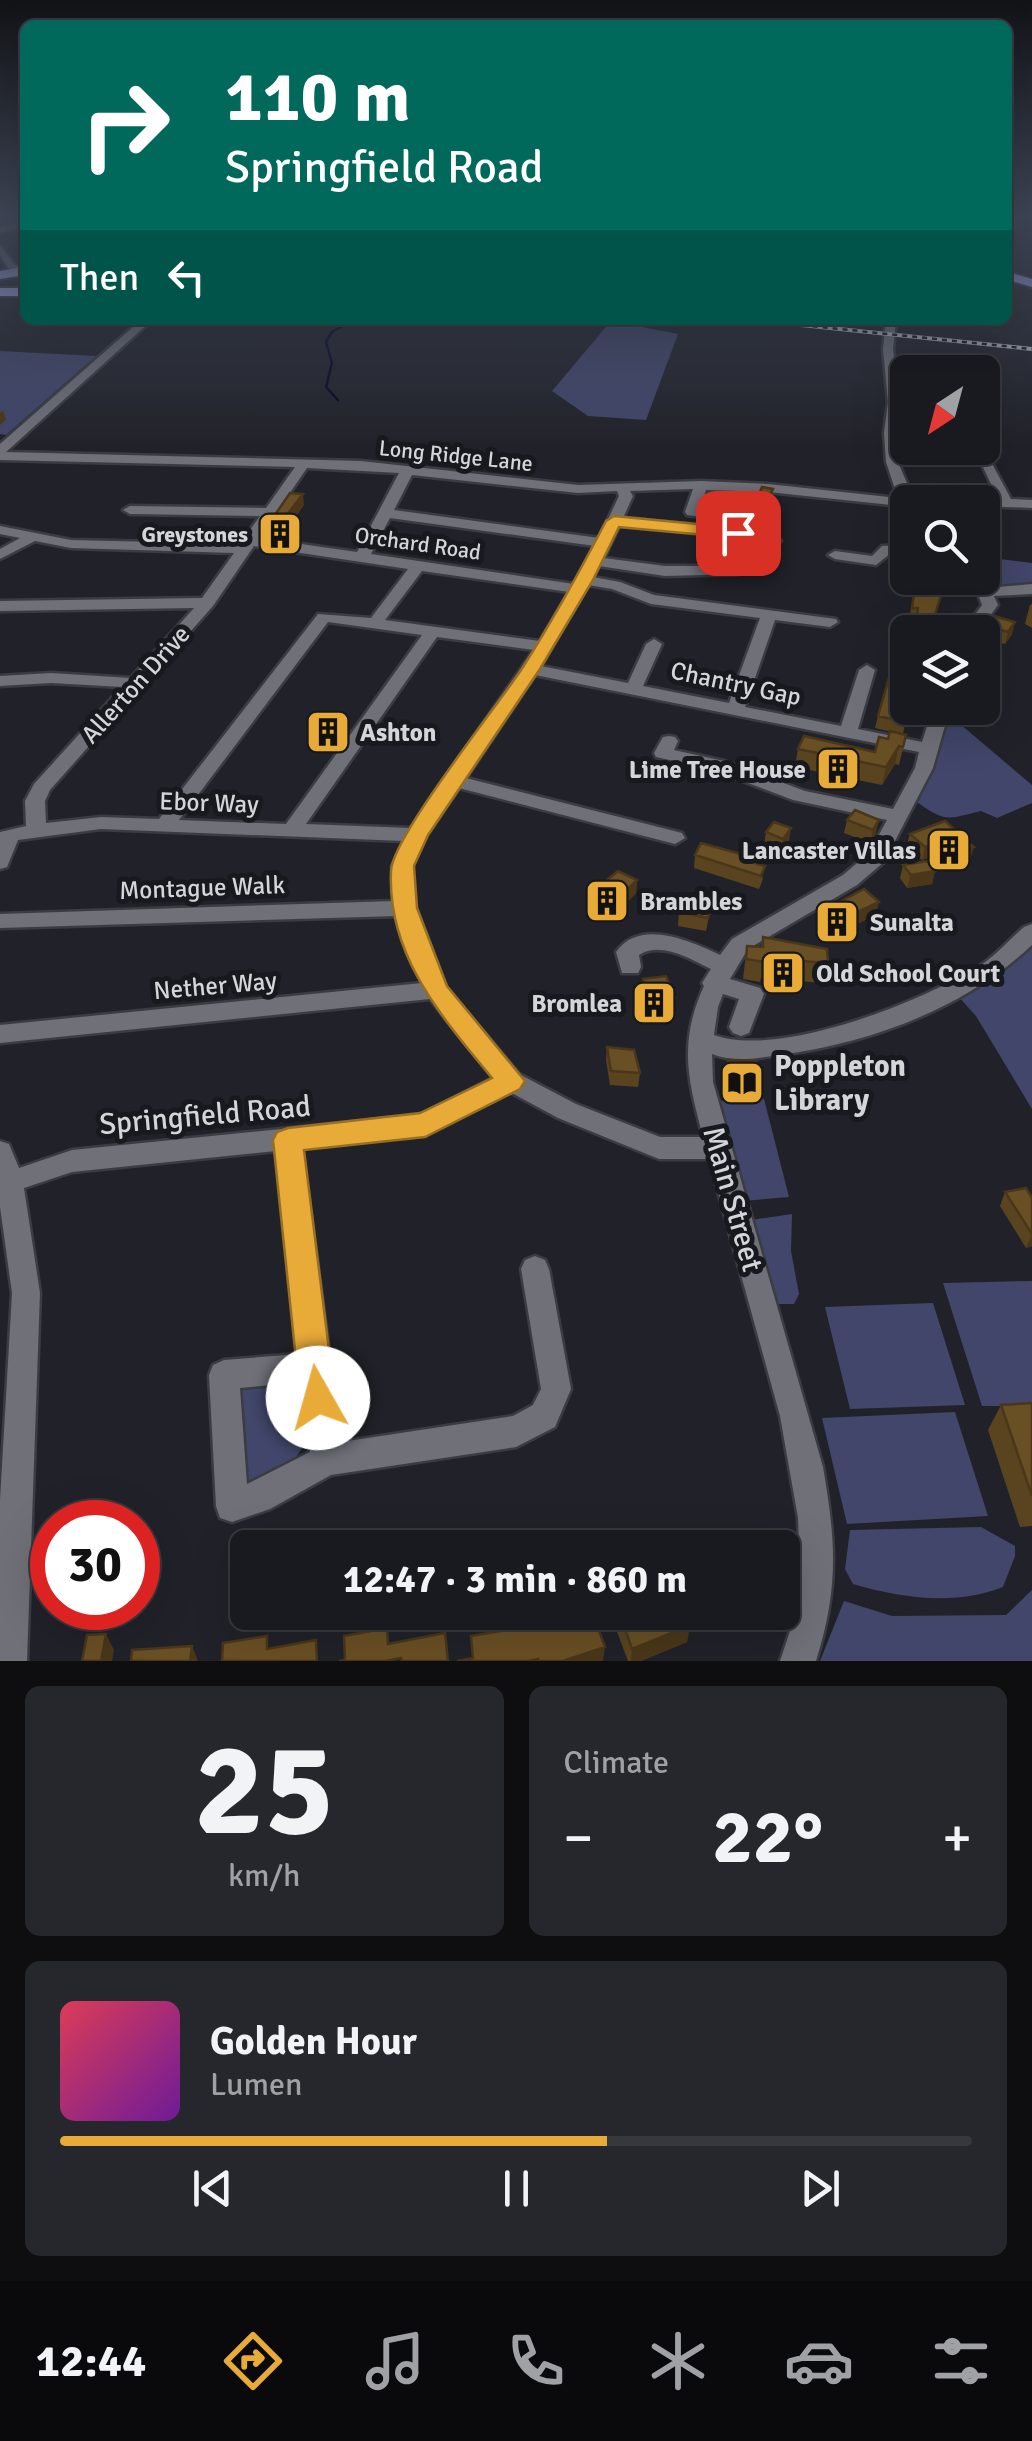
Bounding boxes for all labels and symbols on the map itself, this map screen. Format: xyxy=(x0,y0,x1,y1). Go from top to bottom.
north arrow xyxy=(890,355,1000,465)
street label: Long Ridge Lane xyxy=(378,434,534,477)
pin xyxy=(696,491,781,576)
building icon: Greystones xyxy=(257,511,303,557)
place label: Greystones xyxy=(141,521,248,548)
street label: Orchard Road xyxy=(353,521,483,566)
street label: Allerton Drive xyxy=(74,619,196,750)
street label: Chantry Gap xyxy=(668,655,804,712)
building icon: Ashton xyxy=(305,709,351,755)
place label: Ashton xyxy=(360,717,437,748)
building icon: Lime Tree House xyxy=(815,746,861,792)
place label: Lime Tree House xyxy=(629,754,806,785)
street label: Ebor Way xyxy=(159,785,260,820)
building icon: Lancaster Villas xyxy=(926,827,972,873)
place label: Lancaster Villas xyxy=(742,835,916,866)
street label: Montague Walk xyxy=(119,869,286,906)
building icon: Brambles xyxy=(584,878,630,924)
place label: Brambles xyxy=(640,886,742,917)
building icon: Sunalta xyxy=(814,899,860,945)
place label: Sunalta xyxy=(870,907,954,938)
building icon: Old School Court xyxy=(760,950,806,996)
place label: Old School Court xyxy=(816,958,1000,989)
street label: Nether Way xyxy=(152,965,278,1006)
building icon: Bromlea xyxy=(631,980,677,1026)
place label: Bromlea xyxy=(531,988,622,1019)
place label: Poppleton Library xyxy=(774,1048,906,1119)
library icon: Poppleton Library xyxy=(719,1060,765,1106)
street label: Springfield Road xyxy=(98,1088,312,1143)
street label: Main Street xyxy=(694,1123,771,1276)
position arrow xyxy=(266,1346,370,1450)
speed limit sign: 30 xyxy=(30,1500,160,1630)

